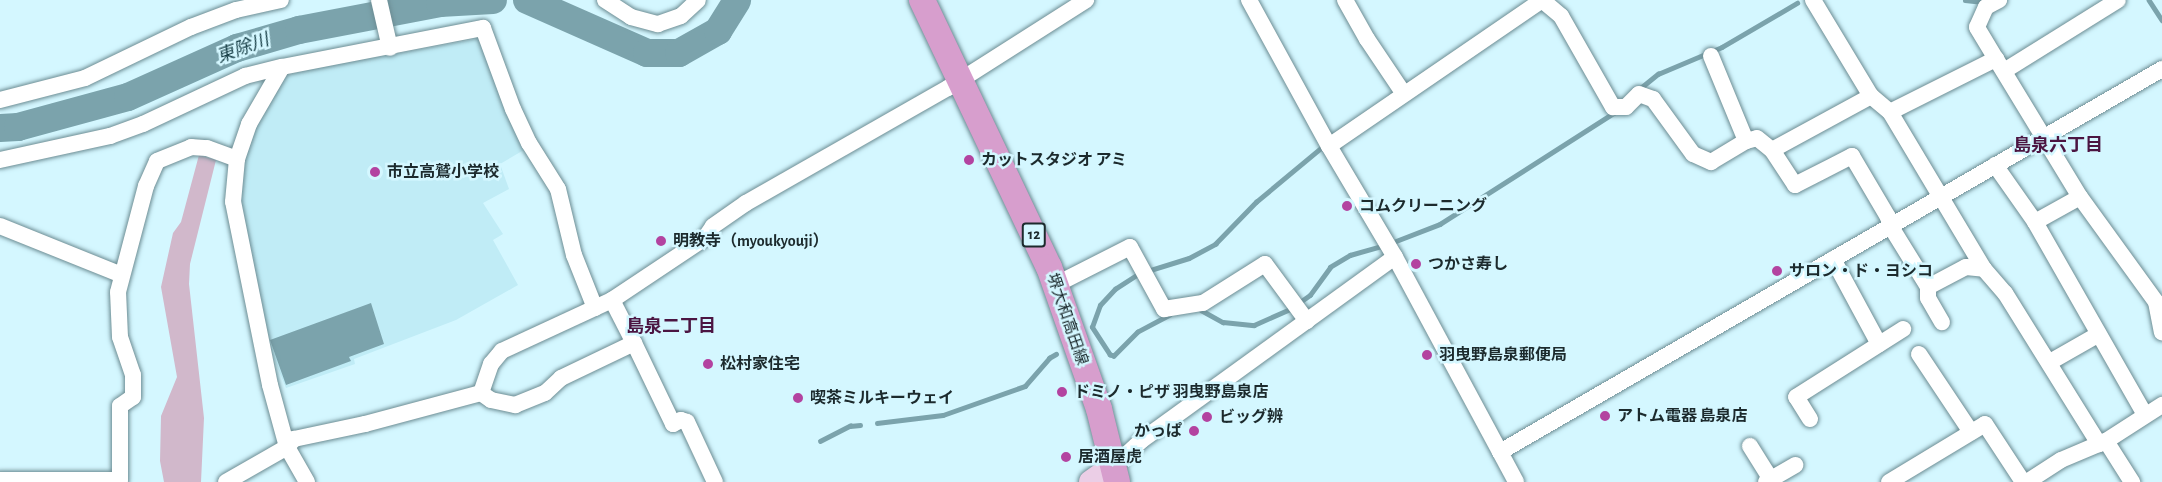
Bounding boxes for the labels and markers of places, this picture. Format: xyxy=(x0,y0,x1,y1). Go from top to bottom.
place label: カットスタジオ アミ xyxy=(981,150,1127,170)
marker: カットスタジオ アミ xyxy=(962,153,976,167)
place label: 市立高鷲小学校 xyxy=(387,162,499,182)
marker: 市立高鷲小学校 xyxy=(368,165,382,179)
place label: コムクリーニング xyxy=(1359,196,1487,216)
marker: コムクリーニング xyxy=(1340,199,1354,213)
place label: 明教寺（myoukyouji） xyxy=(673,231,829,251)
marker: 明教寺（myoukyouji） xyxy=(654,234,668,248)
place label: つかさ寿し xyxy=(1428,254,1508,274)
marker: つかさ寿し xyxy=(1409,257,1423,271)
place label: サロン・ド・ヨシコ xyxy=(1789,261,1933,281)
marker: サロン・ド・ヨシコ xyxy=(1770,264,1784,278)
place label: 羽曳野島泉郵便局 xyxy=(1439,345,1567,365)
marker: 羽曳野島泉郵便局 xyxy=(1420,348,1434,362)
place label: 松村家住宅 xyxy=(720,354,800,374)
marker: 松村家住宅 xyxy=(701,357,715,371)
place label: ドミノ・ピザ 羽曳野島泉店 xyxy=(1074,382,1268,402)
marker: ドミノ・ピザ 羽曳野島泉店 xyxy=(1055,385,1069,399)
place label: 喫茶ミルキーウェイ xyxy=(810,388,954,408)
marker: 喫茶ミルキーウェイ xyxy=(791,391,805,405)
place label: アトム電器 島泉店 xyxy=(1617,406,1747,426)
place label: ビッグ辨 xyxy=(1219,407,1283,427)
marker: アトム電器 島泉店 xyxy=(1598,409,1612,423)
marker: ビッグ辨 xyxy=(1200,410,1214,424)
place label: かっぱ xyxy=(1134,421,1182,441)
marker: かっぱ xyxy=(1187,424,1201,438)
place label: 居酒屋虎 xyxy=(1078,447,1142,467)
marker: 居酒屋虎 xyxy=(1059,450,1073,464)

